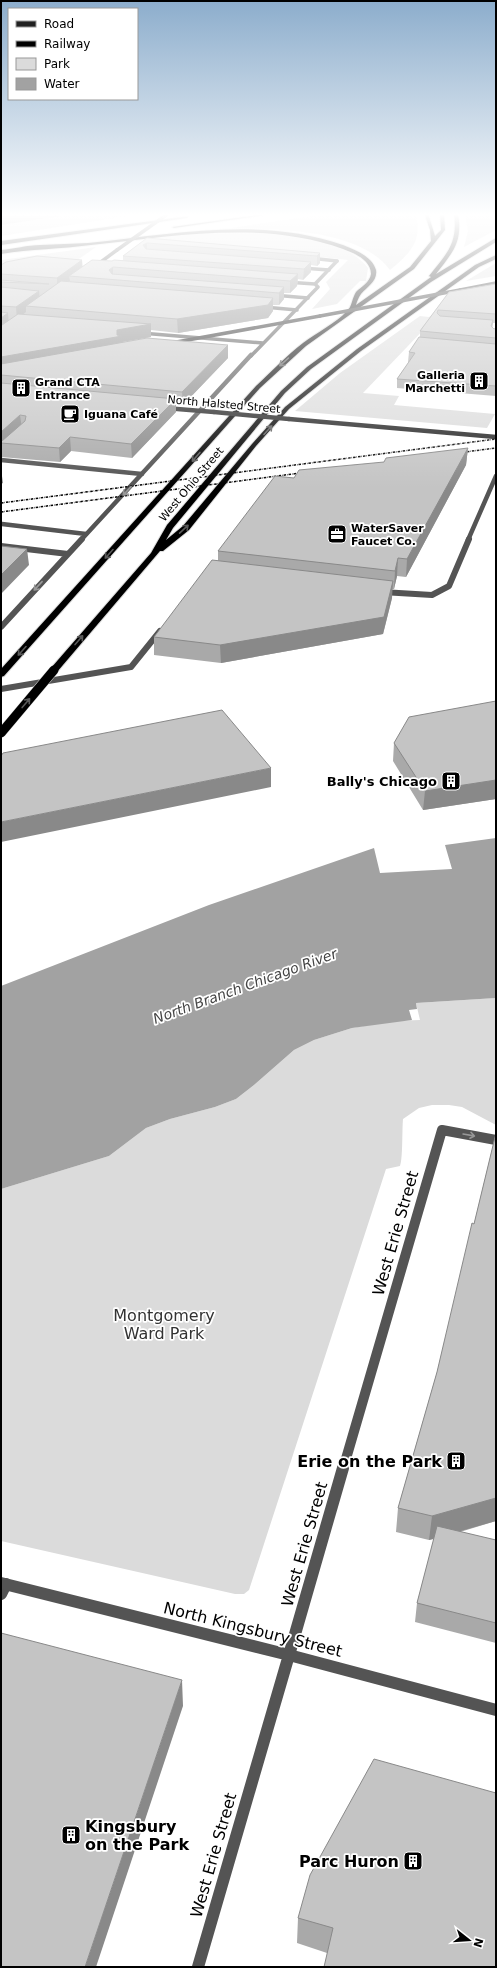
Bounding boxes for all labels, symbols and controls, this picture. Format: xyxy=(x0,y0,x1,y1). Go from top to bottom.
legend xyxy=(8,8,138,100)
text: Road xyxy=(44,17,74,31)
text: Railway xyxy=(44,37,90,51)
text: Park xyxy=(44,57,70,71)
text: Water xyxy=(44,77,80,91)
one-way arrow xyxy=(279,357,289,367)
place label: Galleria Marchetti xyxy=(405,369,465,395)
building icon: Galleria Marchetti xyxy=(468,370,490,392)
place label: Grand CTA Entrance xyxy=(35,376,100,402)
building icon: Grand CTA Entrance xyxy=(10,377,32,399)
street label: North Halsted Street xyxy=(167,393,282,416)
cafe icon: Iguana Café xyxy=(59,403,81,425)
place label: Iguana Café xyxy=(84,408,158,421)
one-way arrow xyxy=(263,425,272,435)
street label: West Ohio Street xyxy=(157,444,227,524)
one-way arrow xyxy=(191,452,200,462)
one-way arrow xyxy=(122,486,131,496)
place label: WaterSaver Faucet Co. xyxy=(351,522,424,548)
office icon: WaterSaver Faucet Co. xyxy=(326,523,348,545)
one-way arrow xyxy=(179,525,189,534)
one-way arrow xyxy=(105,549,114,559)
one-way arrow xyxy=(34,581,43,591)
one-way arrow xyxy=(75,635,84,645)
one-way arrow xyxy=(18,645,27,656)
one-way arrow xyxy=(22,697,30,708)
building icon: Bally's Chicago xyxy=(440,770,462,792)
place label: Bally's Chicago xyxy=(327,774,437,789)
water label: North Branch Chicago River xyxy=(151,945,340,1027)
one-way arrow xyxy=(462,1131,475,1139)
street label: West Erie Street xyxy=(369,1168,422,1298)
park label: Montgomery Ward Park xyxy=(113,1306,215,1343)
building icon: Erie on the Park xyxy=(445,1450,467,1472)
place label: Erie on the Park xyxy=(297,1452,442,1471)
street label: West Erie Street xyxy=(278,1479,331,1609)
street label: North Kingsbury Street xyxy=(162,1598,344,1661)
street label: West Erie Street xyxy=(187,1790,240,1920)
place label: Kingsbury on the Park xyxy=(85,1817,189,1854)
building icon: Kingsbury on the Park xyxy=(60,1824,82,1846)
building icon: Parc Huron xyxy=(402,1850,424,1872)
place label: Parc Huron xyxy=(299,1852,399,1871)
north arrow xyxy=(449,1920,489,1960)
text: N xyxy=(471,1936,486,1949)

